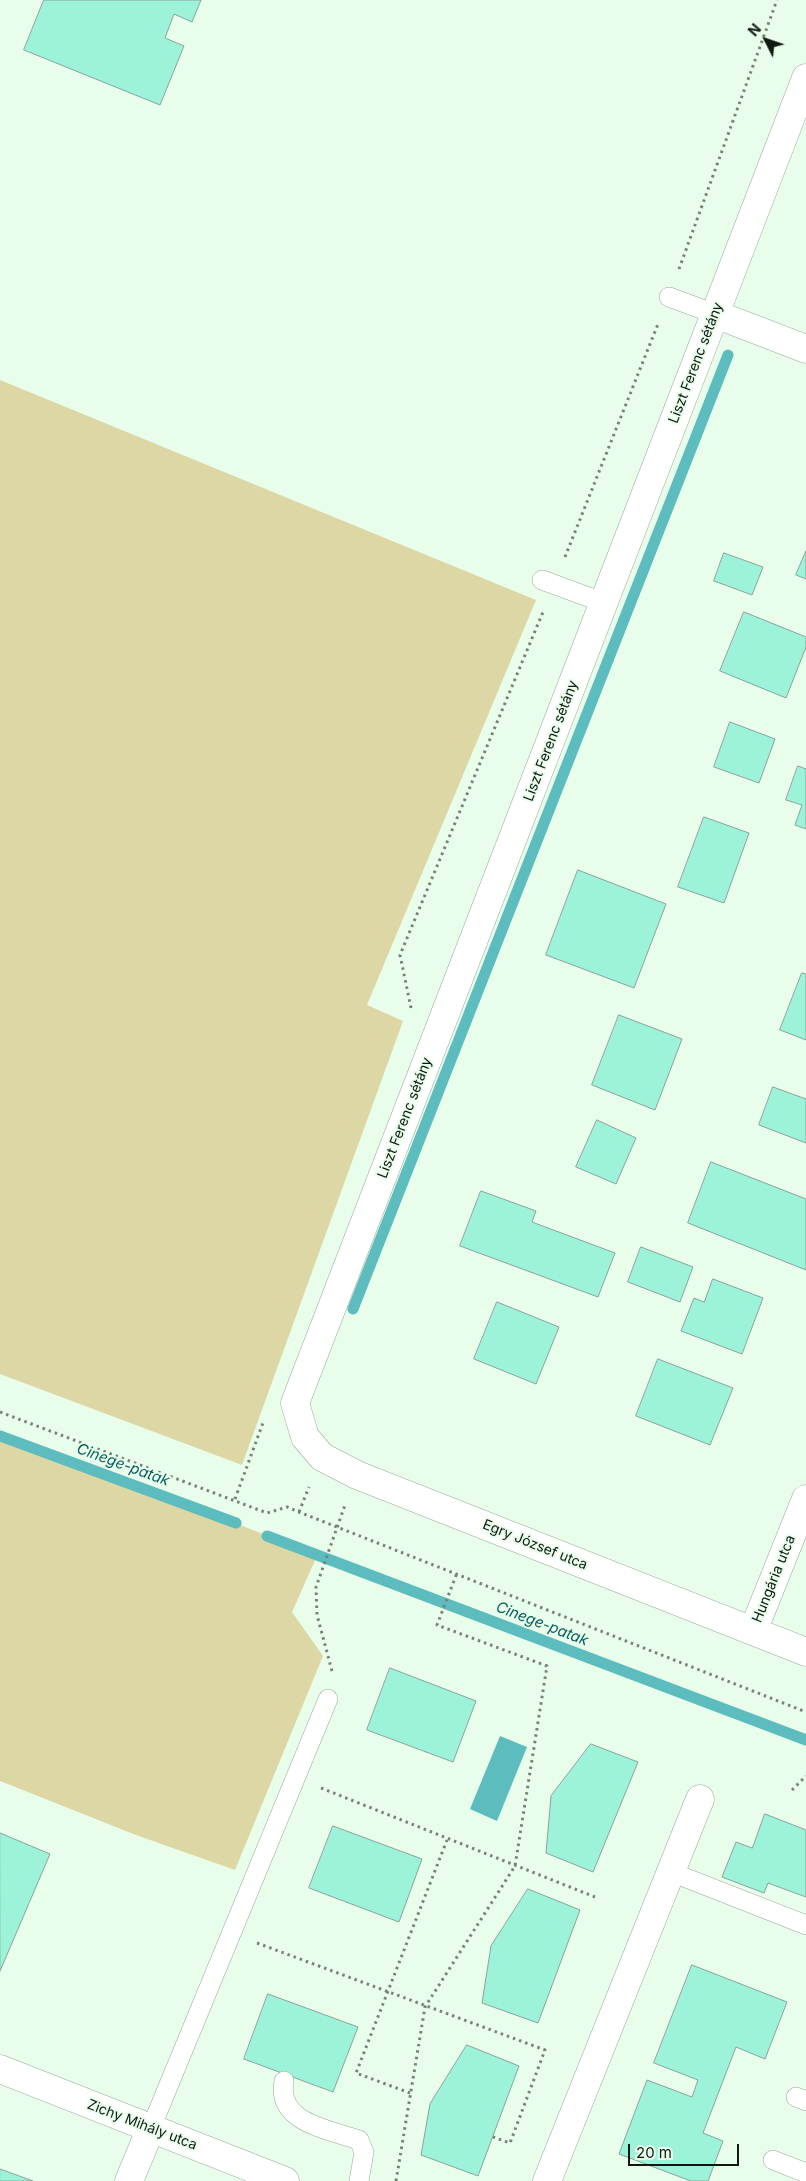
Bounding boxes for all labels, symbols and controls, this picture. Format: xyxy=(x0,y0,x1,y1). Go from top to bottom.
north arrow xyxy=(741,15,791,65)
text: N xyxy=(744,20,764,39)
street label: Liszt Ferenc sétány xyxy=(665,300,727,426)
street label: Liszt Ferenc sétány xyxy=(520,678,582,804)
street label: Liszt Ferenc sétány xyxy=(374,1055,436,1181)
water label: Cinege-patak xyxy=(74,1440,172,1490)
street label: Egry József utca xyxy=(480,1516,590,1574)
street label: Hungária utca xyxy=(749,1533,799,1625)
water label: Cinege-patak xyxy=(493,1598,591,1650)
street label: Zichy Mihály utca xyxy=(85,2096,199,2154)
scale bar xyxy=(631,2134,742,2166)
text: 20 m xyxy=(636,2143,672,2162)

